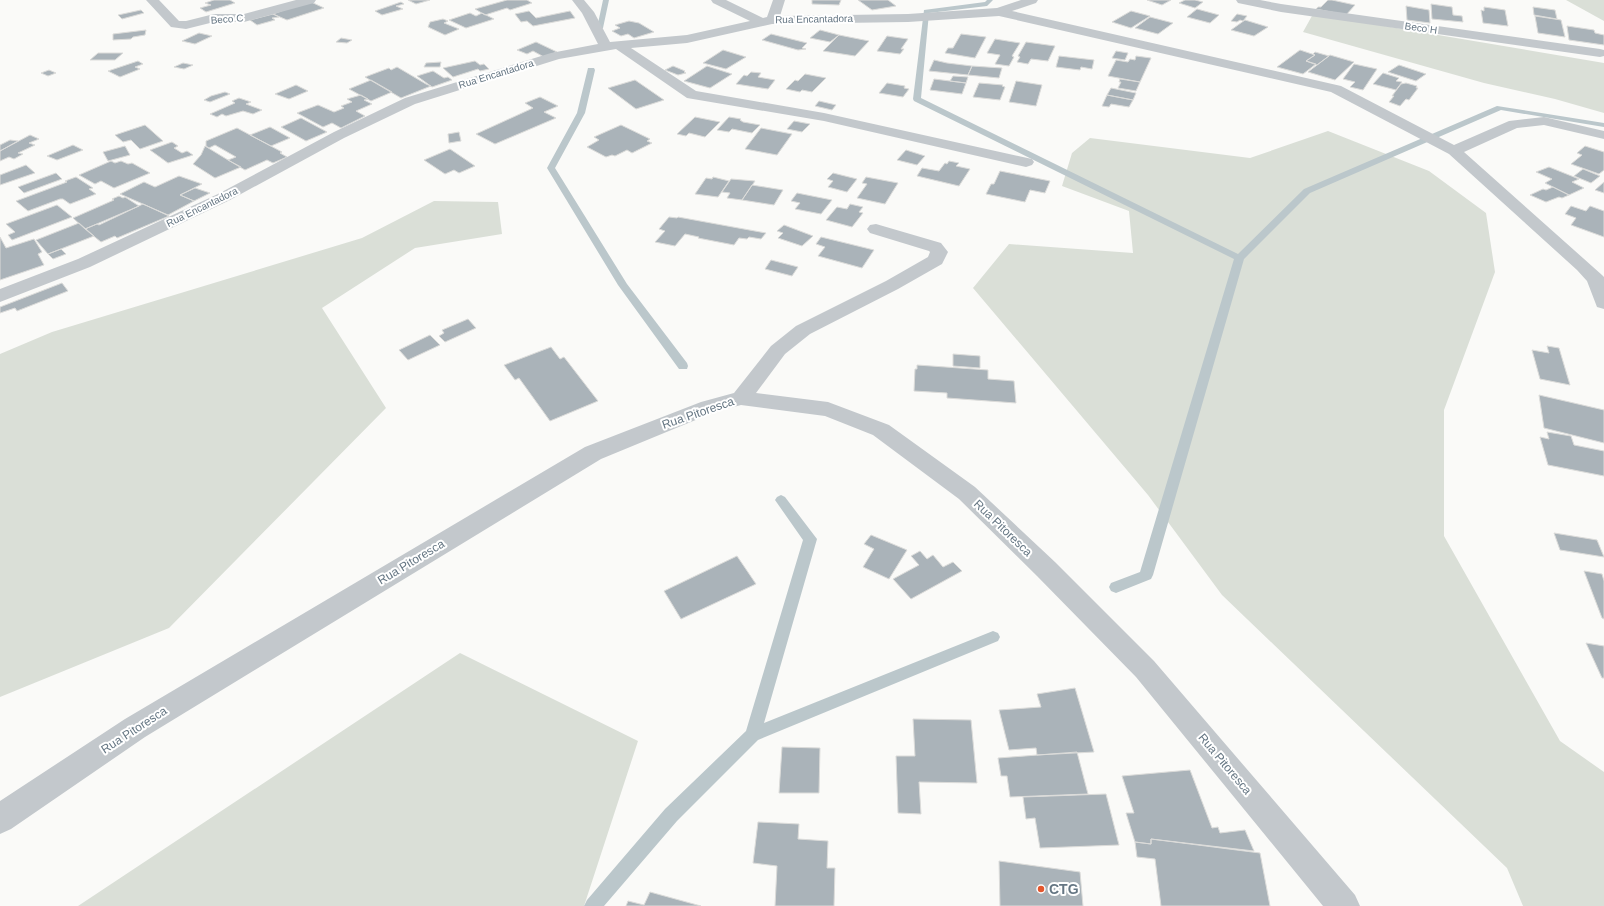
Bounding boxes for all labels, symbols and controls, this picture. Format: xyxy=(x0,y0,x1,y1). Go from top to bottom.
street label: Beco C xyxy=(210,12,244,26)
street label: Rua Encantadora xyxy=(775,13,853,25)
street label: Beco H xyxy=(1404,20,1438,36)
street label: Rua Encantadora xyxy=(457,57,535,91)
street label: Rua Encantadora xyxy=(165,185,240,229)
street label: Rua Pitoresca xyxy=(660,394,736,432)
street label: Rua Pitoresca xyxy=(971,497,1035,559)
street label: Rua Pitoresca xyxy=(375,536,447,587)
street label: Rua Pitoresca xyxy=(99,703,170,756)
street label: Rua Pitoresca xyxy=(1195,731,1255,798)
place label: CTG xyxy=(1049,881,1079,897)
marker: CTG xyxy=(1036,884,1046,894)

